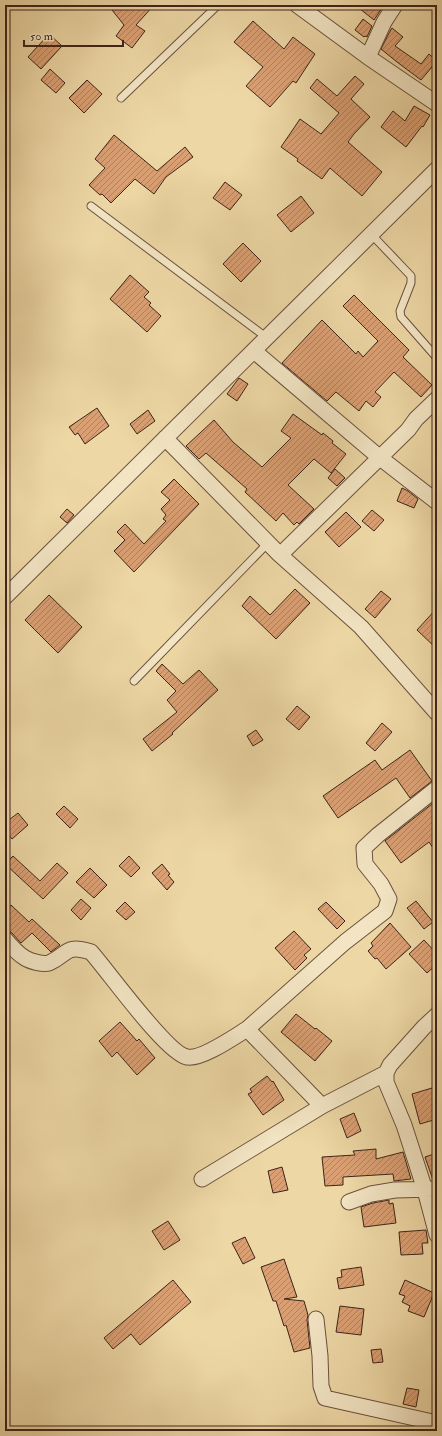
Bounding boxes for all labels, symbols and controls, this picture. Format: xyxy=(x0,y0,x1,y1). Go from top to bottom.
scale bar xyxy=(24,22,123,48)
text: 50 m xyxy=(30,29,54,44)

